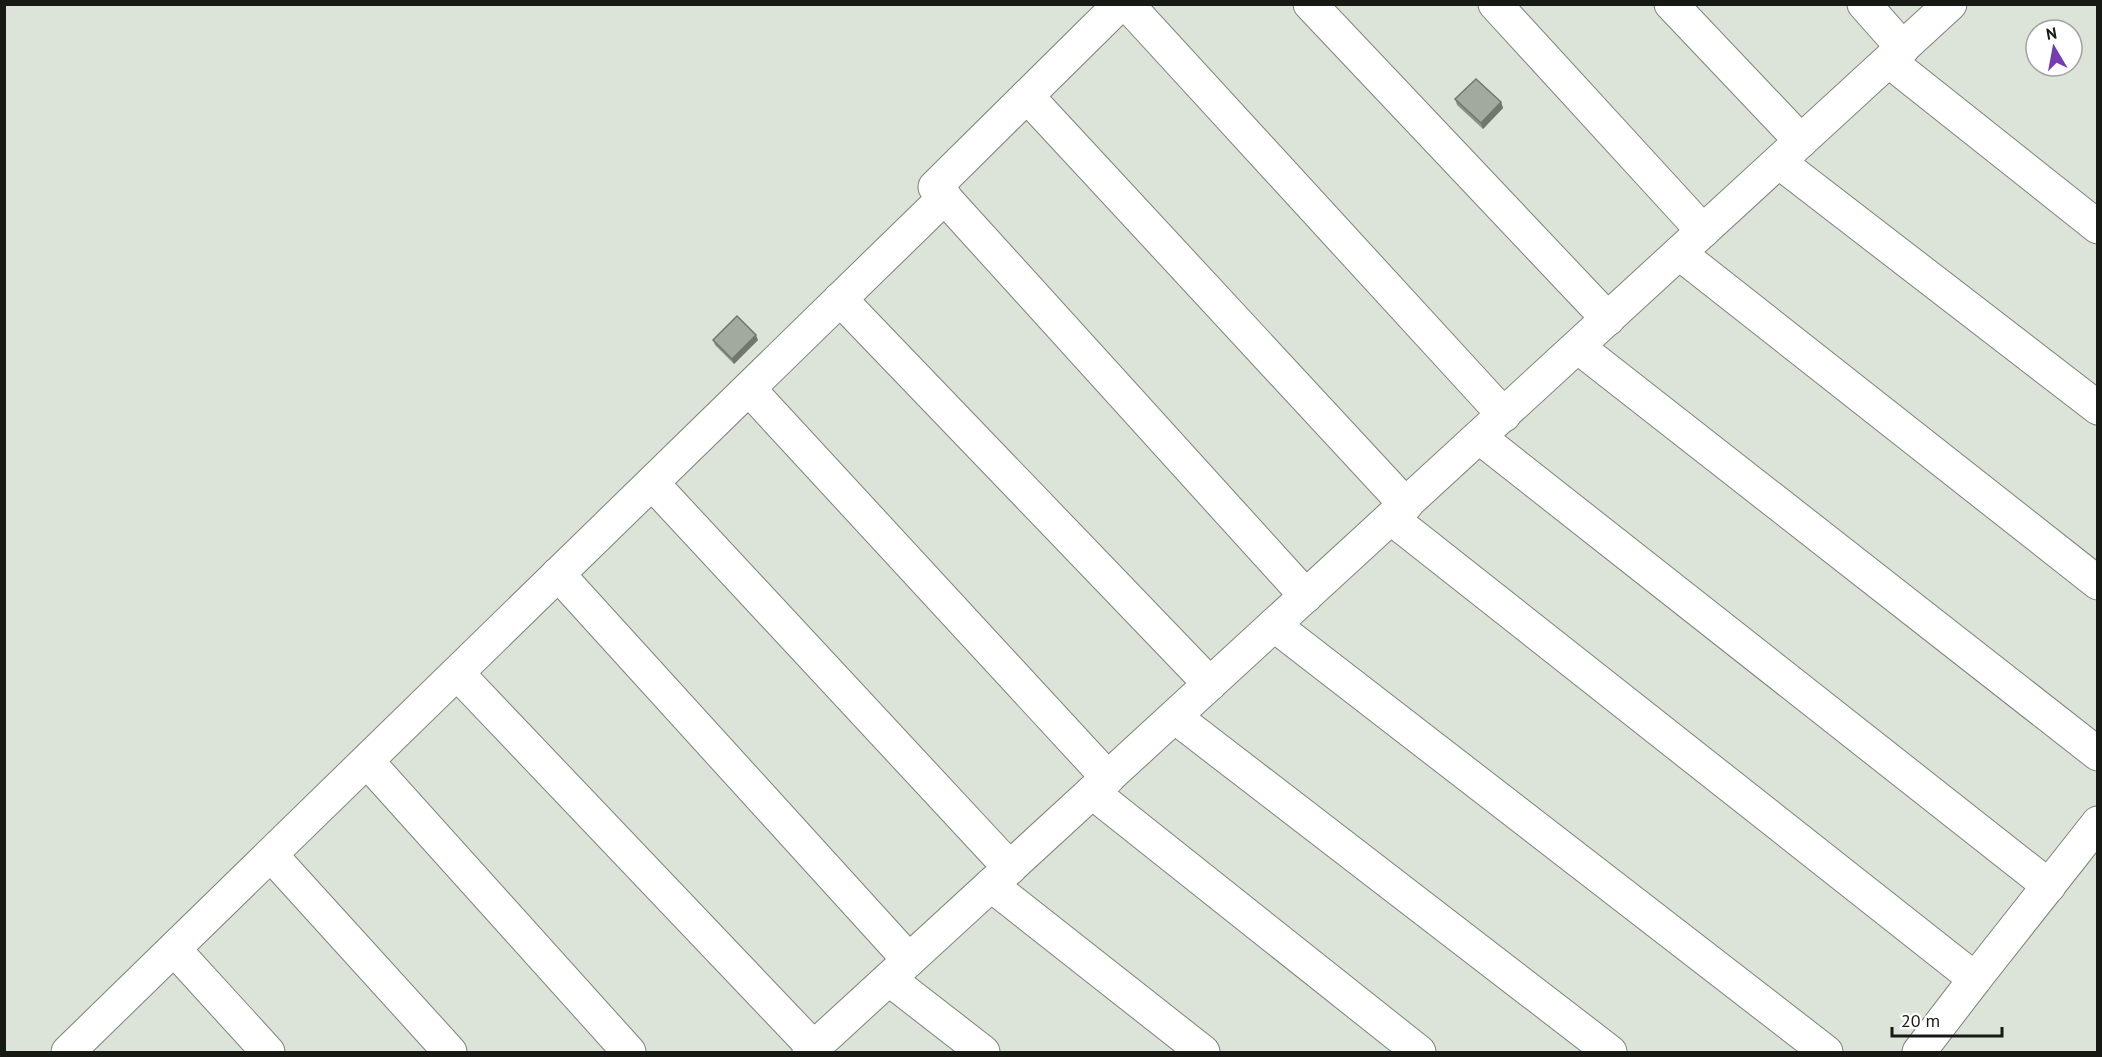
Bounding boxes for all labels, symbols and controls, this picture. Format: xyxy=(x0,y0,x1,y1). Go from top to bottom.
north arrow xyxy=(2024,18,2084,78)
text: N xyxy=(2044,22,2058,44)
scale bar xyxy=(1892,1000,2002,1038)
text: 20 m xyxy=(1901,1009,1940,1032)

